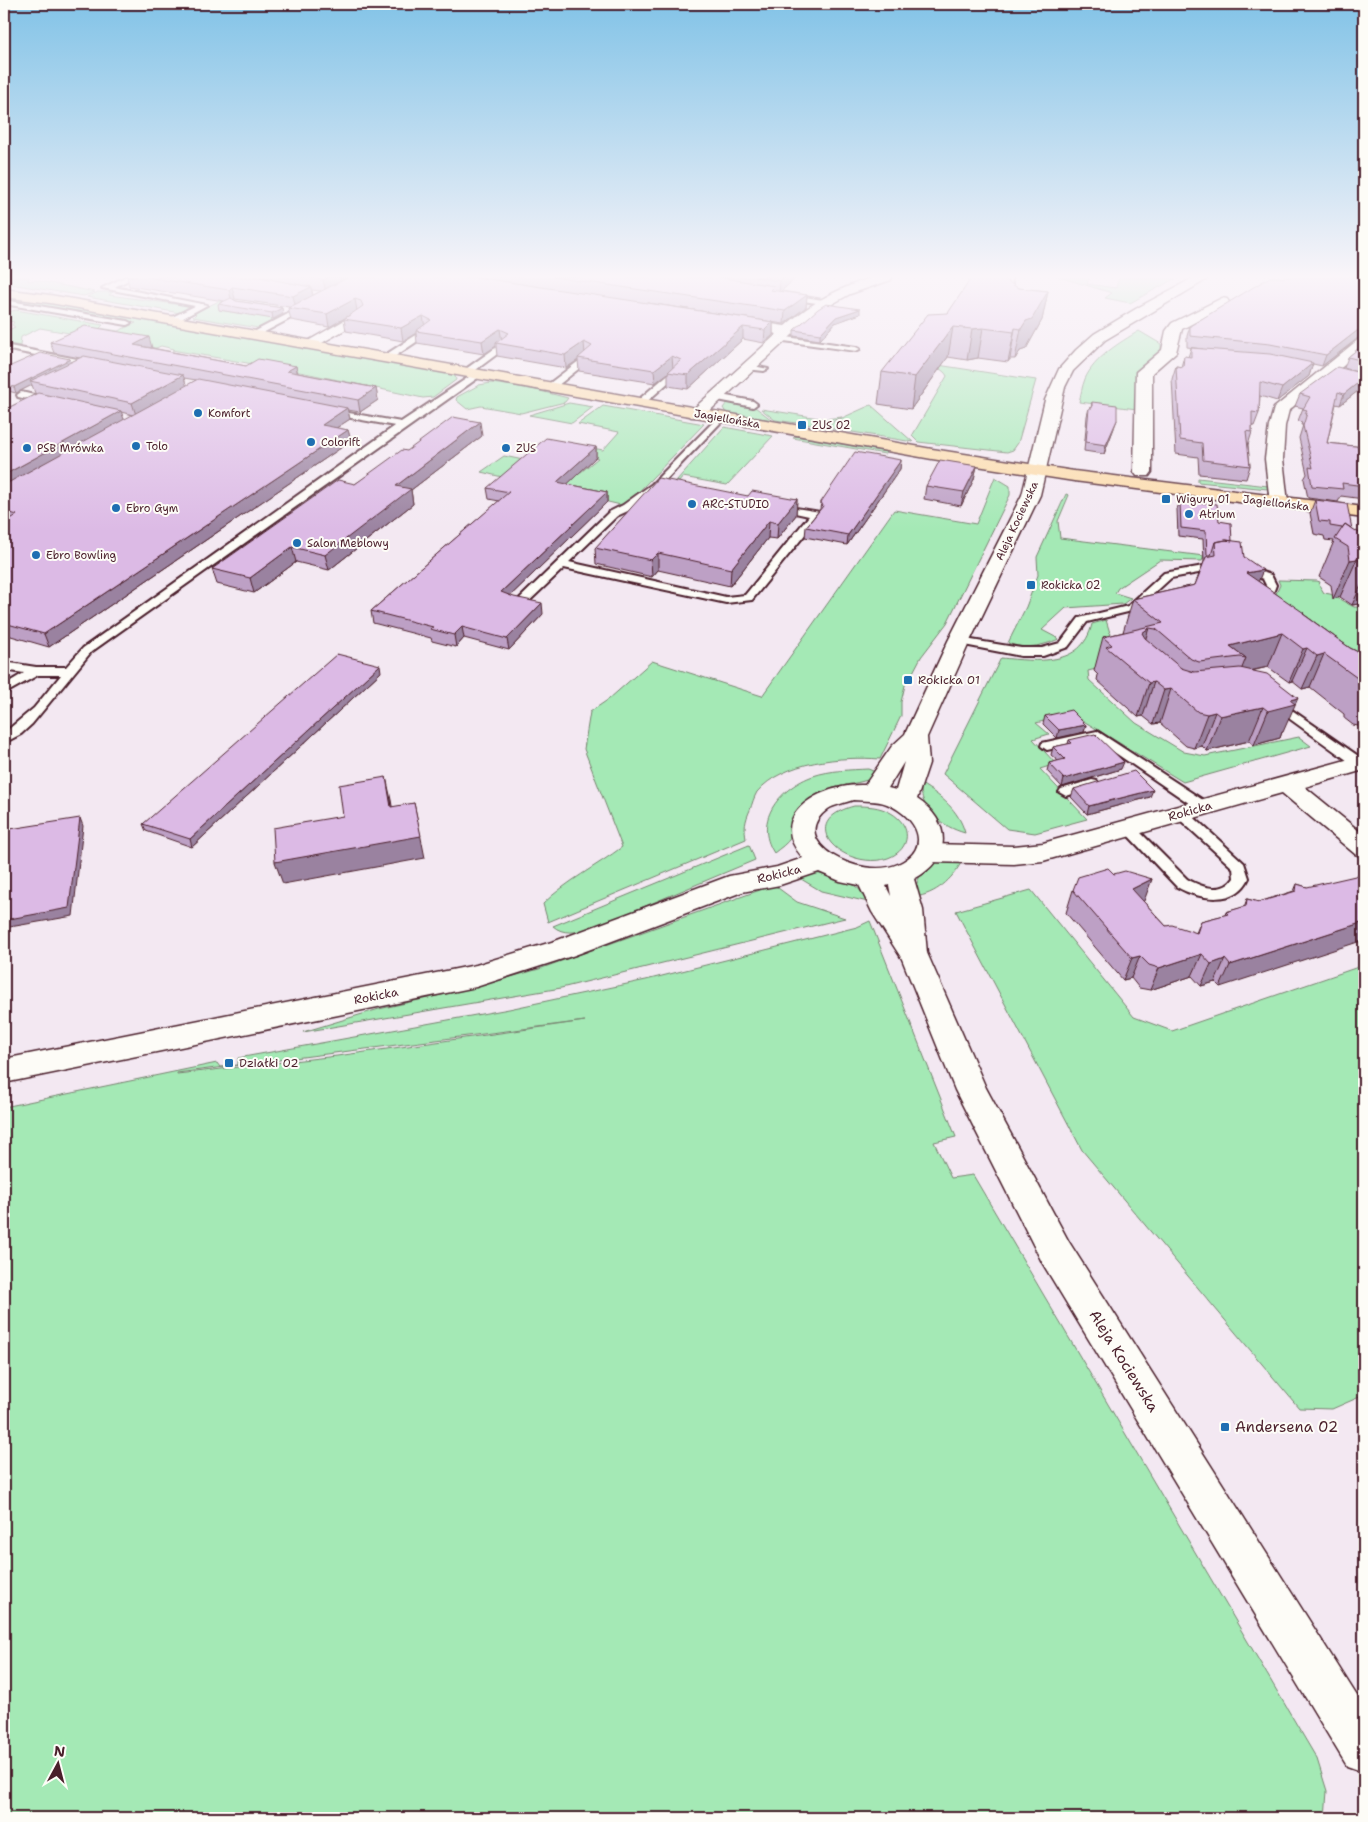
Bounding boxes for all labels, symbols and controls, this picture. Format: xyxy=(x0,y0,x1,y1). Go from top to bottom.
place label: Komfort xyxy=(208,406,251,421)
street label: Jagiellońska xyxy=(693,406,761,432)
marker: Komfort xyxy=(192,407,204,419)
place label: ZUS 02 xyxy=(812,418,851,433)
marker: ZUS 02 xyxy=(796,419,808,431)
place label: Colorift xyxy=(321,435,361,450)
marker: Colorift xyxy=(305,436,317,448)
place label: Tolo xyxy=(146,439,168,454)
marker: Tolo xyxy=(130,440,142,452)
place label: PSB Mrówka xyxy=(37,441,104,456)
place label: ZUS xyxy=(516,441,536,456)
marker: PSB Mrówka xyxy=(21,442,33,454)
marker: ZUS xyxy=(500,442,512,454)
street label: Aleja Kociewska xyxy=(992,479,1042,563)
street label: Jagiellońska xyxy=(1242,491,1310,515)
place label: Wigury 01 xyxy=(1176,492,1229,507)
marker: Wigury 01 xyxy=(1160,493,1172,505)
place label: ARC-STUDIO xyxy=(702,497,769,512)
marker: ARC-STUDIO xyxy=(686,498,698,510)
place label: Ebro Gym xyxy=(126,501,179,516)
marker: Ebro Gym xyxy=(110,502,122,514)
place label: Atrium xyxy=(1199,507,1236,522)
marker: Atrium xyxy=(1183,508,1195,520)
place label: Salon Meblowy xyxy=(307,536,389,551)
marker: Salon Meblowy xyxy=(291,537,303,549)
place label: Ebro Bowling xyxy=(46,548,117,563)
marker: Ebro Bowling xyxy=(30,549,42,561)
place label: Rokicka 02 xyxy=(1041,578,1101,593)
marker: Rokicka 02 xyxy=(1025,579,1037,591)
place label: Rokicka 01 xyxy=(918,672,980,688)
marker: Rokicka 01 xyxy=(902,674,914,686)
street label: Rokicka xyxy=(1166,797,1214,825)
street label: Rokicka xyxy=(755,861,803,887)
street label: Rokicka xyxy=(353,984,400,1008)
place label: Działki 02 xyxy=(239,1055,299,1071)
marker: Działki 02 xyxy=(223,1057,235,1069)
street label: Aleja Kociewska xyxy=(1085,1306,1164,1416)
place label: Andersena 02 xyxy=(1235,1417,1338,1437)
marker: Andersena 02 xyxy=(1219,1421,1231,1433)
north arrow xyxy=(32,1740,82,1790)
text: N xyxy=(53,1741,66,1761)

